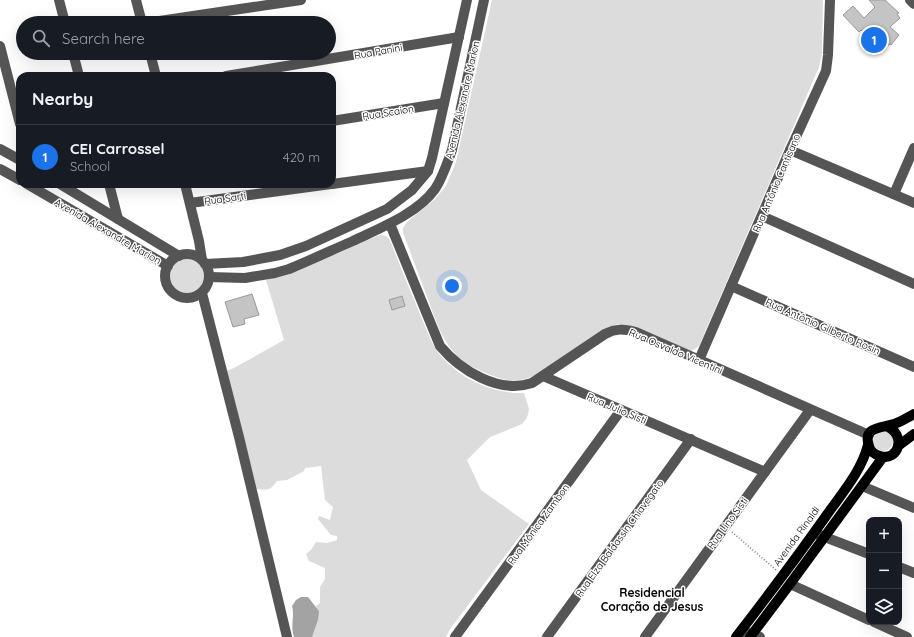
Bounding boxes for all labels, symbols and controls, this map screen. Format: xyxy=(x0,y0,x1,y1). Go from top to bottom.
search box xyxy=(16,16,336,60)
pin: 1 xyxy=(861,25,887,55)
icon: search xyxy=(30,27,52,49)
text: Search here xyxy=(62,29,145,48)
street label: Avenida Alexandre Marion xyxy=(443,40,482,161)
street label: Rua Panini xyxy=(353,41,403,62)
text: Nearby xyxy=(32,88,93,109)
street label: Rua Scaion xyxy=(361,102,415,123)
street label: Rua Antônio Cantisano xyxy=(750,132,803,235)
text: CEI Carrossel xyxy=(70,139,165,158)
text: 1 xyxy=(42,149,48,165)
text: 420 m xyxy=(283,149,320,165)
text: School xyxy=(70,158,110,174)
street label: Rua Sarti xyxy=(203,189,247,208)
street label: Avenida Alexandre Marion xyxy=(52,196,163,267)
your location xyxy=(442,276,462,296)
street label: Rua Antônio Gilberto Rosin xyxy=(764,295,882,358)
street label: Rua Osvaldo Vicentini xyxy=(627,326,725,377)
street label: Rua Julio Sisti xyxy=(585,390,649,427)
street label: Rua Elza Baldassin Chiavegato xyxy=(572,477,666,600)
street label: Rua Mônica Zambon xyxy=(505,481,572,567)
street label: Rua Lino Sisti xyxy=(704,495,751,552)
street label: Avenida Rinaldi xyxy=(770,504,823,569)
map controls xyxy=(866,517,902,625)
button: + xyxy=(866,517,902,553)
button: − xyxy=(866,553,902,589)
district label: Residencial Coração de Jesus xyxy=(601,585,703,614)
button: layers xyxy=(866,589,902,625)

